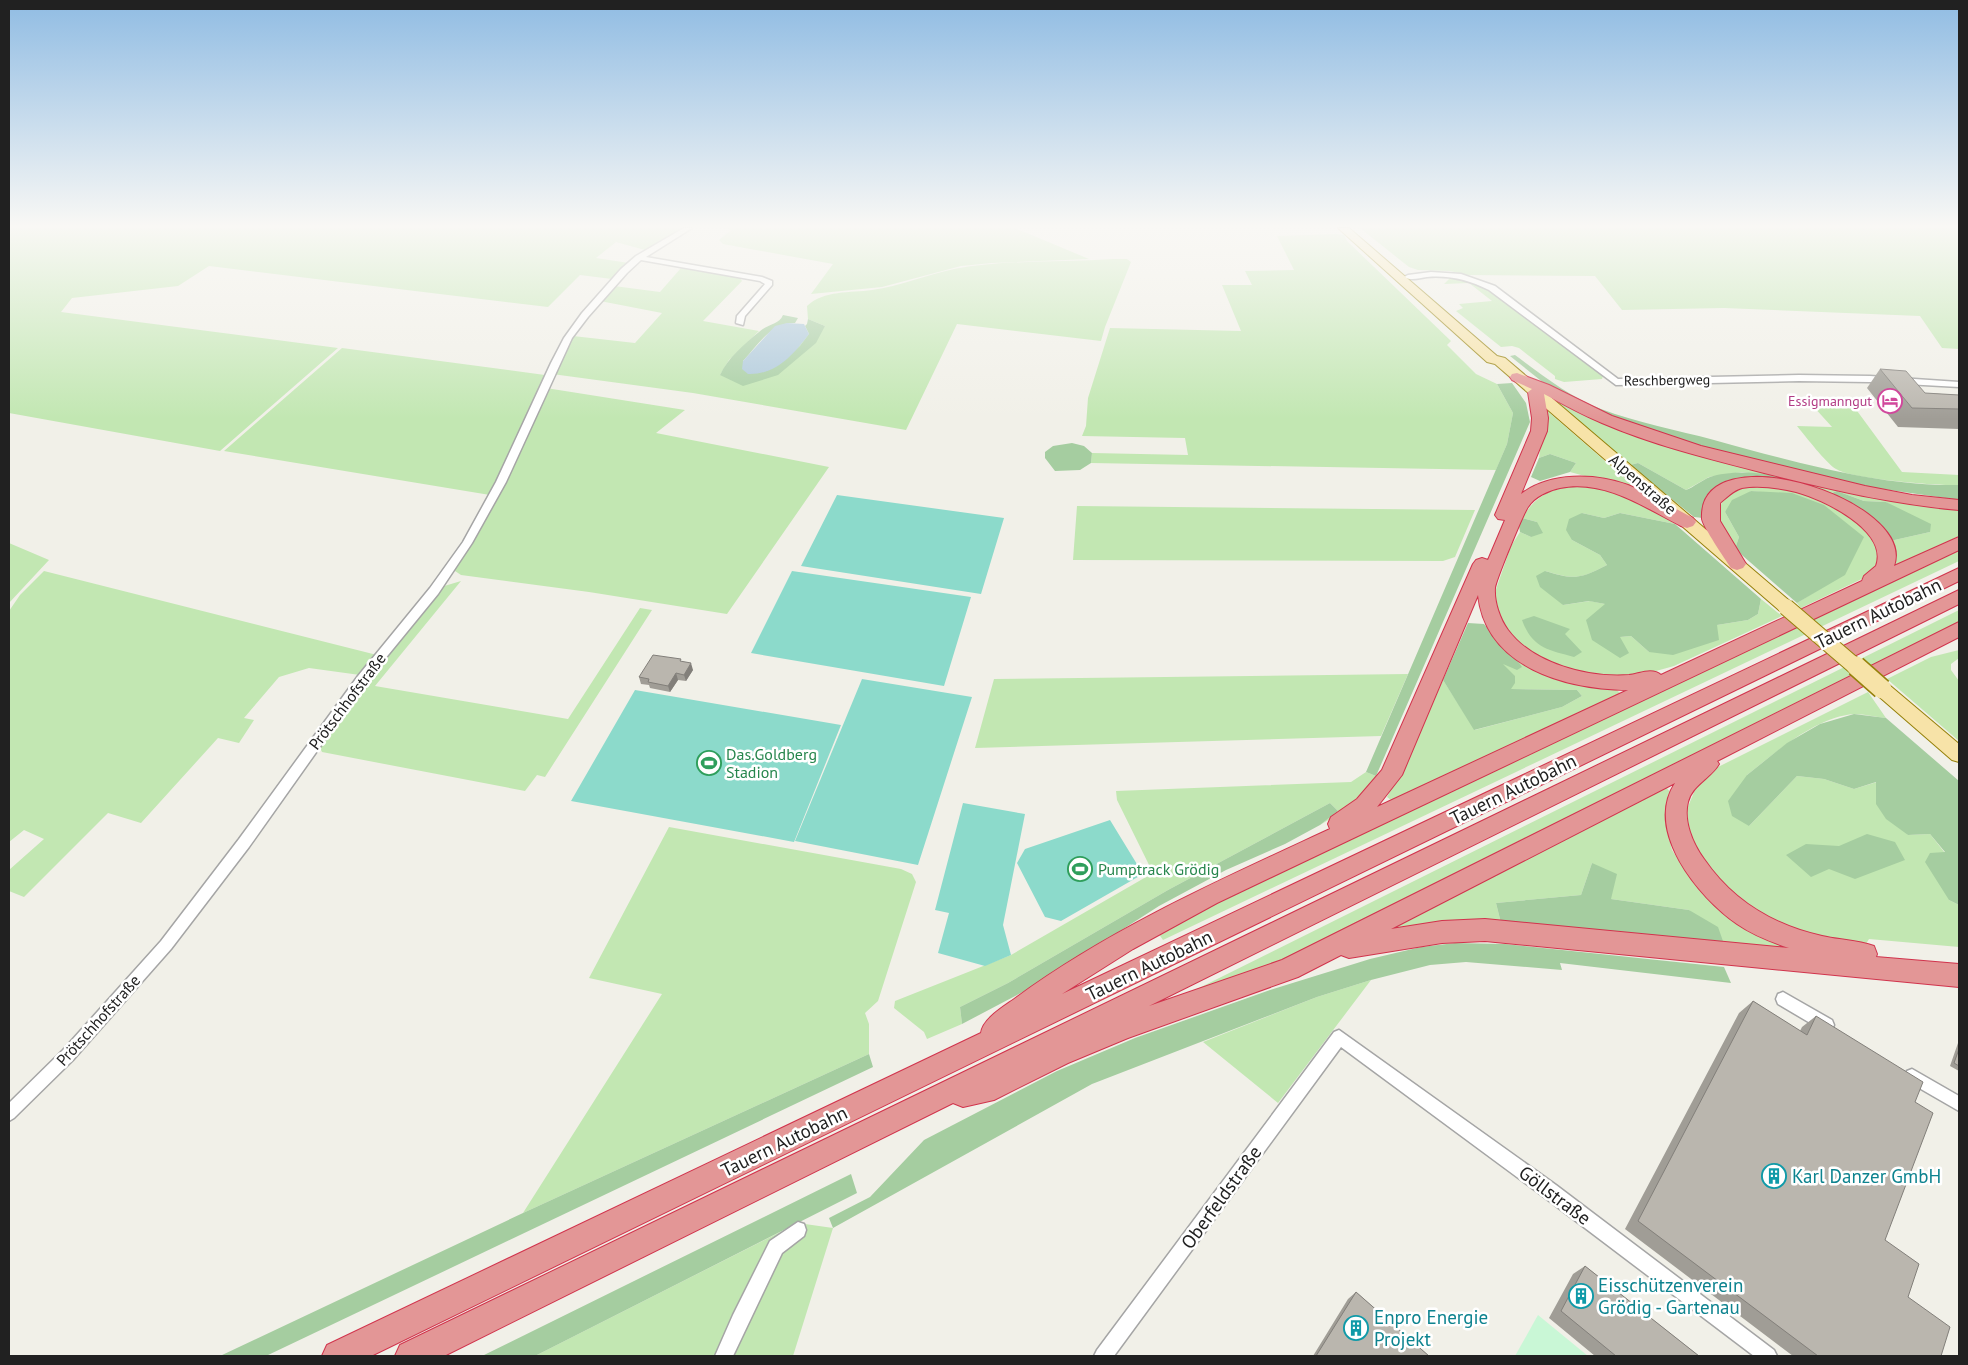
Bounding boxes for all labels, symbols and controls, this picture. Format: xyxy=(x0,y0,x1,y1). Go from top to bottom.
street label: Reschbergweg xyxy=(1624,370,1710,390)
hotel icon: Essigmanngut xyxy=(1877,388,1903,414)
place label: Essigmanngut xyxy=(1788,392,1872,410)
street label: Alpenstraße xyxy=(1605,449,1681,519)
street label: Tauern Autobahn xyxy=(1811,572,1945,654)
street label: Prötschhofstraße xyxy=(304,649,390,753)
place label: Das.Goldberg Stadion xyxy=(726,744,817,782)
street label: Tauern Autobahn xyxy=(1446,748,1580,830)
sports icon: Das.Goldberg Stadion xyxy=(696,750,722,776)
sports icon: Pumptrack Grödig xyxy=(1067,856,1093,882)
place label: Pumptrack Grödig xyxy=(1098,859,1219,879)
street label: Tauern Autobahn xyxy=(1082,924,1216,1006)
street label: Prötschhofstraße xyxy=(52,970,144,1070)
street label: Tauern Autobahn xyxy=(717,1100,851,1182)
street label: Oberfeldstraße xyxy=(1175,1141,1267,1253)
street label: Göllstraße xyxy=(1514,1160,1596,1230)
building icon: Karl Danzer GmbH xyxy=(1761,1163,1787,1189)
place label: Karl Danzer GmbH xyxy=(1792,1164,1941,1188)
place label: Eisschützenverein Grödig - Gartenau xyxy=(1598,1273,1743,1319)
building icon: Eisschützenverein Grödig - Gartenau xyxy=(1568,1283,1594,1309)
place label: Enpro Energie Projekt xyxy=(1374,1305,1488,1351)
building icon: Enpro Energie Projekt xyxy=(1343,1315,1369,1341)

